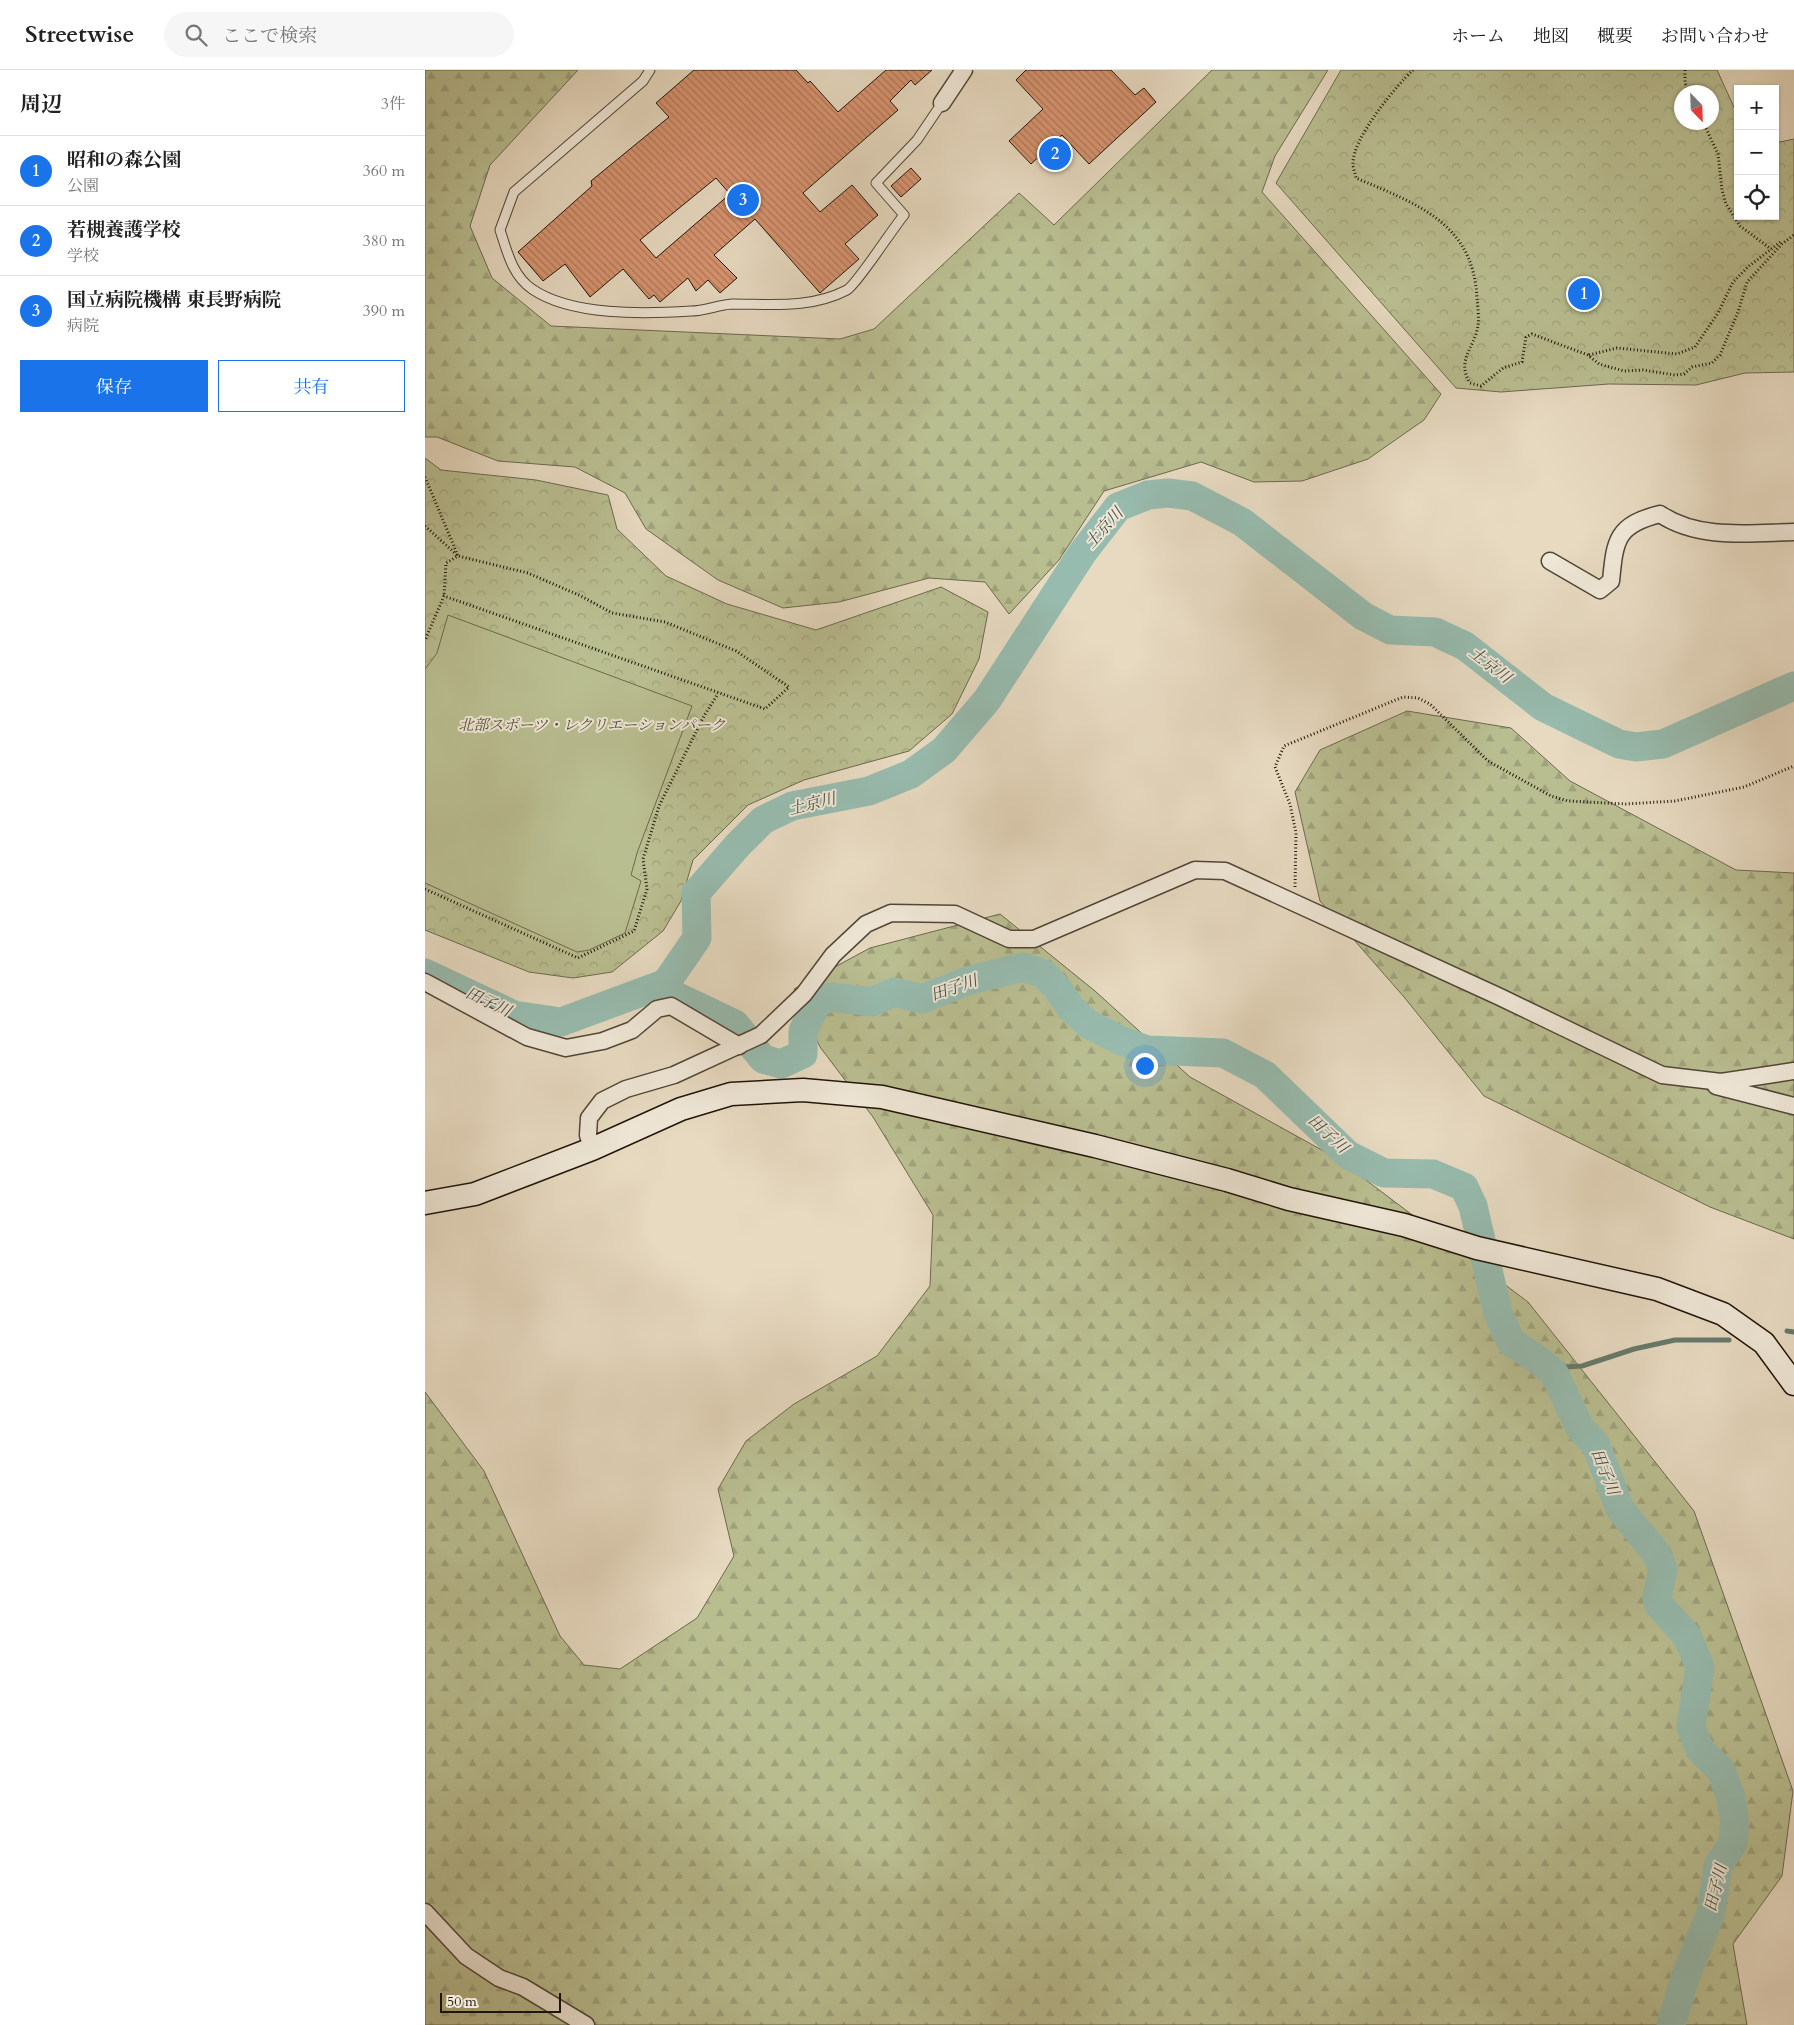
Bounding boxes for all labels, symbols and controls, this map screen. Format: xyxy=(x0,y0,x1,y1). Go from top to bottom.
search box xyxy=(164,12,514,57)
text: Streetwise xyxy=(25,18,134,51)
icon: search xyxy=(182,21,210,49)
text: ここで検索 xyxy=(222,23,317,49)
text: ホーム xyxy=(1451,24,1505,49)
text: 地図 xyxy=(1533,24,1569,49)
text: 概要 xyxy=(1597,24,1633,49)
text: お問い合わせ xyxy=(1661,24,1769,49)
north arrow xyxy=(1674,85,1719,130)
map controls xyxy=(1734,85,1779,220)
button: + xyxy=(1734,85,1779,130)
text: 周辺 xyxy=(20,90,62,119)
text: 3件 xyxy=(381,93,405,115)
button: − xyxy=(1734,130,1779,175)
pin: 2 xyxy=(1039,135,1071,173)
text: 昭和の森公園 xyxy=(67,147,181,173)
text: 1 xyxy=(32,160,40,182)
text: 360 m xyxy=(363,160,405,182)
text: 公園 xyxy=(67,175,99,197)
button: locate xyxy=(1734,175,1779,220)
pin: 3 xyxy=(727,181,759,219)
text: 若槻養護学校 xyxy=(67,217,181,243)
text: 2 xyxy=(32,230,40,252)
text: 380 m xyxy=(363,230,405,252)
text: 学校 xyxy=(67,245,99,267)
pin: 1 xyxy=(1568,275,1600,313)
text: 国立病院機構 東長野病院 xyxy=(67,287,281,313)
text: 3 xyxy=(32,300,40,322)
text: 390 m xyxy=(363,300,405,322)
text: 病院 xyxy=(67,315,99,337)
button: 保存 xyxy=(20,360,208,412)
button: 共有 xyxy=(218,360,405,412)
water label: 土京川 xyxy=(1080,501,1130,553)
water label: 土京川 xyxy=(1464,642,1517,690)
park label: 北部スポーツ・レクリエーションパーク xyxy=(458,715,726,735)
water label: 土京川 xyxy=(786,787,840,820)
water label: 田子川 xyxy=(928,969,982,1006)
water label: 田子川 xyxy=(462,982,516,1023)
your location xyxy=(1132,1053,1158,1079)
water label: 田子川 xyxy=(1303,1110,1355,1160)
water label: 田子川 xyxy=(1586,1446,1625,1500)
water label: 田子川 xyxy=(1700,1860,1733,1914)
scale bar xyxy=(440,1990,561,2013)
text: 50 m xyxy=(447,1992,477,2011)

